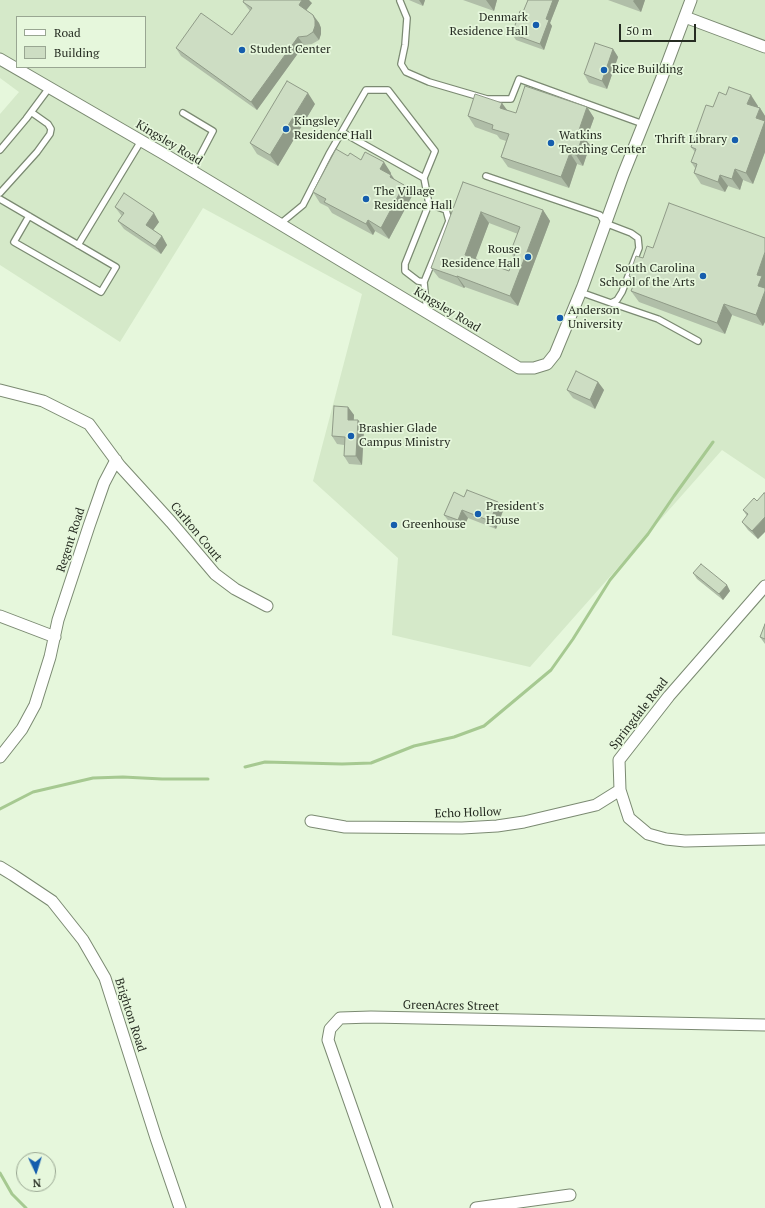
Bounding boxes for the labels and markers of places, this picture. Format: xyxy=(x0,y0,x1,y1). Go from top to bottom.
place label: Denmark Residence Hall xyxy=(450,11,528,39)
marker: Denmark Residence Hall xyxy=(531,20,541,30)
place label: Student Center xyxy=(250,43,331,57)
marker: Student Center xyxy=(237,45,247,55)
place label: Rice Building xyxy=(612,63,683,77)
marker: Rice Building xyxy=(599,65,609,75)
place label: Kingsley Residence Hall xyxy=(294,115,372,143)
marker: Kingsley Residence Hall xyxy=(281,124,291,134)
place label: Watkins Teaching Center xyxy=(559,129,646,157)
place label: Thrift Library xyxy=(655,133,727,147)
marker: Thrift Library xyxy=(730,135,740,145)
marker: Watkins Teaching Center xyxy=(546,138,556,148)
place label: The Village Residence Hall xyxy=(374,185,452,213)
marker: The Village Residence Hall xyxy=(361,194,371,204)
place label: Rouse Residence Hall xyxy=(442,243,520,271)
marker: Rouse Residence Hall xyxy=(523,252,533,262)
place label: South Carolina School of the Arts xyxy=(600,262,695,290)
marker: South Carolina School of the Arts xyxy=(698,271,708,281)
place label: Anderson University xyxy=(568,304,623,332)
marker: Anderson University xyxy=(555,313,565,323)
place label: Brashier Glade Campus Ministry xyxy=(359,422,450,450)
marker: Brashier Glade Campus Ministry xyxy=(346,431,356,441)
place label: President's House xyxy=(486,500,544,528)
marker: President's House xyxy=(473,509,483,519)
place label: Greenhouse xyxy=(402,518,466,532)
marker: Greenhouse xyxy=(389,520,399,530)

